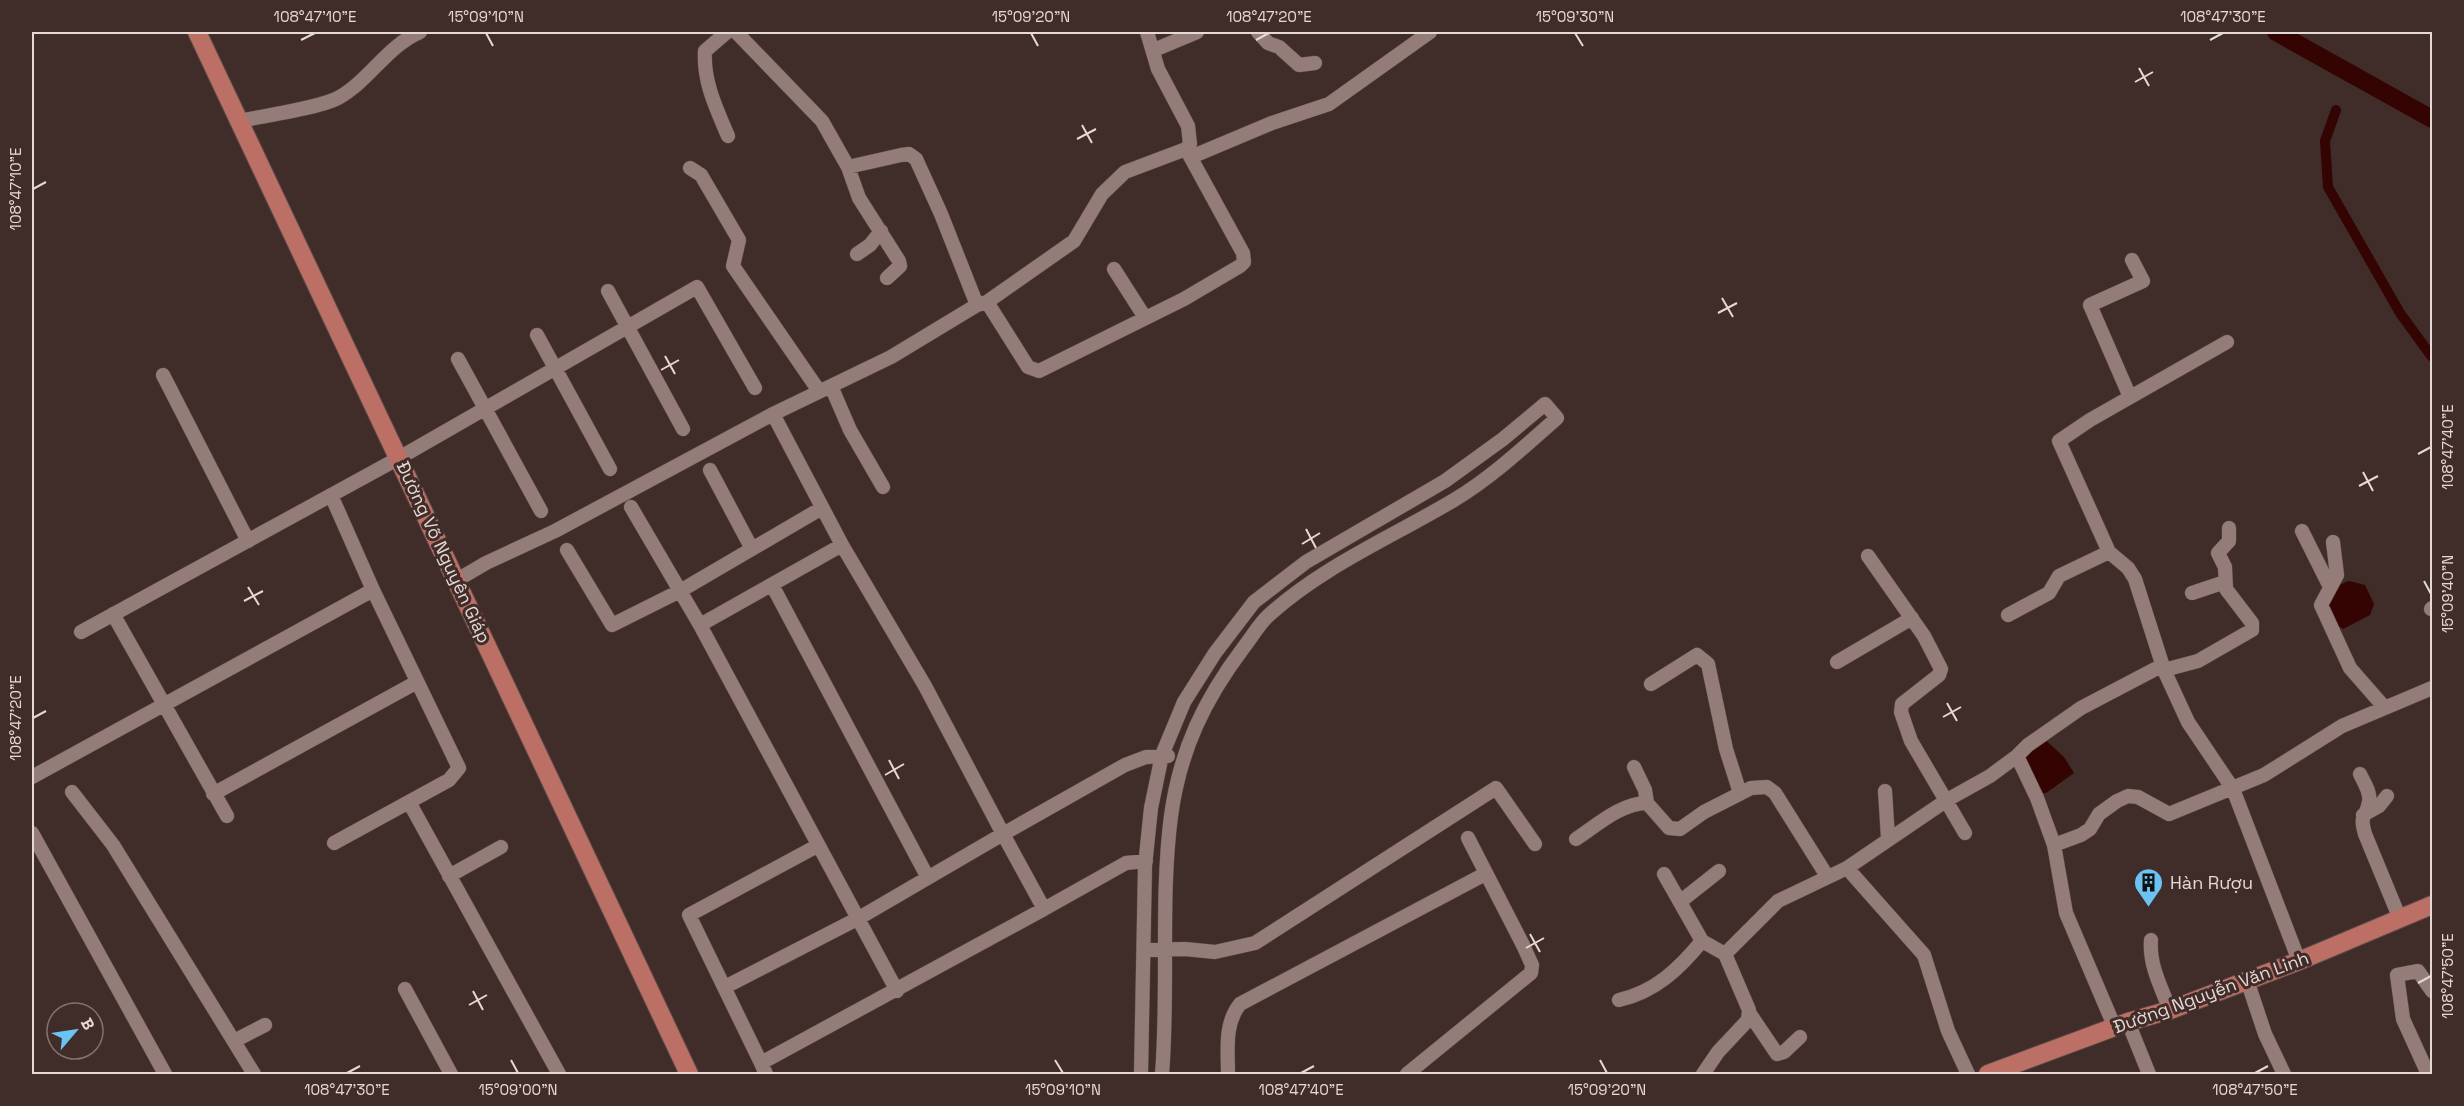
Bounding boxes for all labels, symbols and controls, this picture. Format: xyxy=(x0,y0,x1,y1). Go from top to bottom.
text: 108°47'10"E xyxy=(274,7,356,26)
text: 15°09'10"N xyxy=(448,7,524,26)
text: 15°09'20"N xyxy=(992,7,1070,26)
text: 108°47'20"E xyxy=(1226,7,1312,26)
text: 15°09'30"N xyxy=(1536,7,1614,26)
text: 108°47'30"E xyxy=(2180,7,2266,26)
text: 108°47'10"E xyxy=(6,148,25,230)
text: 108°47'40"E xyxy=(2438,404,2457,490)
street label: Đường Võ Nguyên Giáp xyxy=(392,457,496,647)
text: 15°09'40"N xyxy=(2438,555,2457,633)
text: 108°47'20"E xyxy=(6,675,25,761)
building icon: Hàn Rượu xyxy=(2133,866,2165,908)
place label: Hàn Rượu xyxy=(2170,871,2253,894)
text: 108°47'50"E xyxy=(2438,933,2457,1019)
street label: Đường Nguyễn Văn Linh xyxy=(2110,946,2312,1038)
north arrow xyxy=(45,1001,105,1061)
text: B xyxy=(76,1014,99,1034)
text: 108°47'30"E xyxy=(304,1080,390,1099)
text: 15°09'00"N xyxy=(478,1080,558,1099)
text: 15°09'10"N xyxy=(1025,1080,1101,1099)
text: 108°47'40"E xyxy=(1258,1080,1344,1099)
text: 15°09'20"N xyxy=(1568,1080,1646,1099)
text: 108°47'50"E xyxy=(2212,1080,2298,1099)

